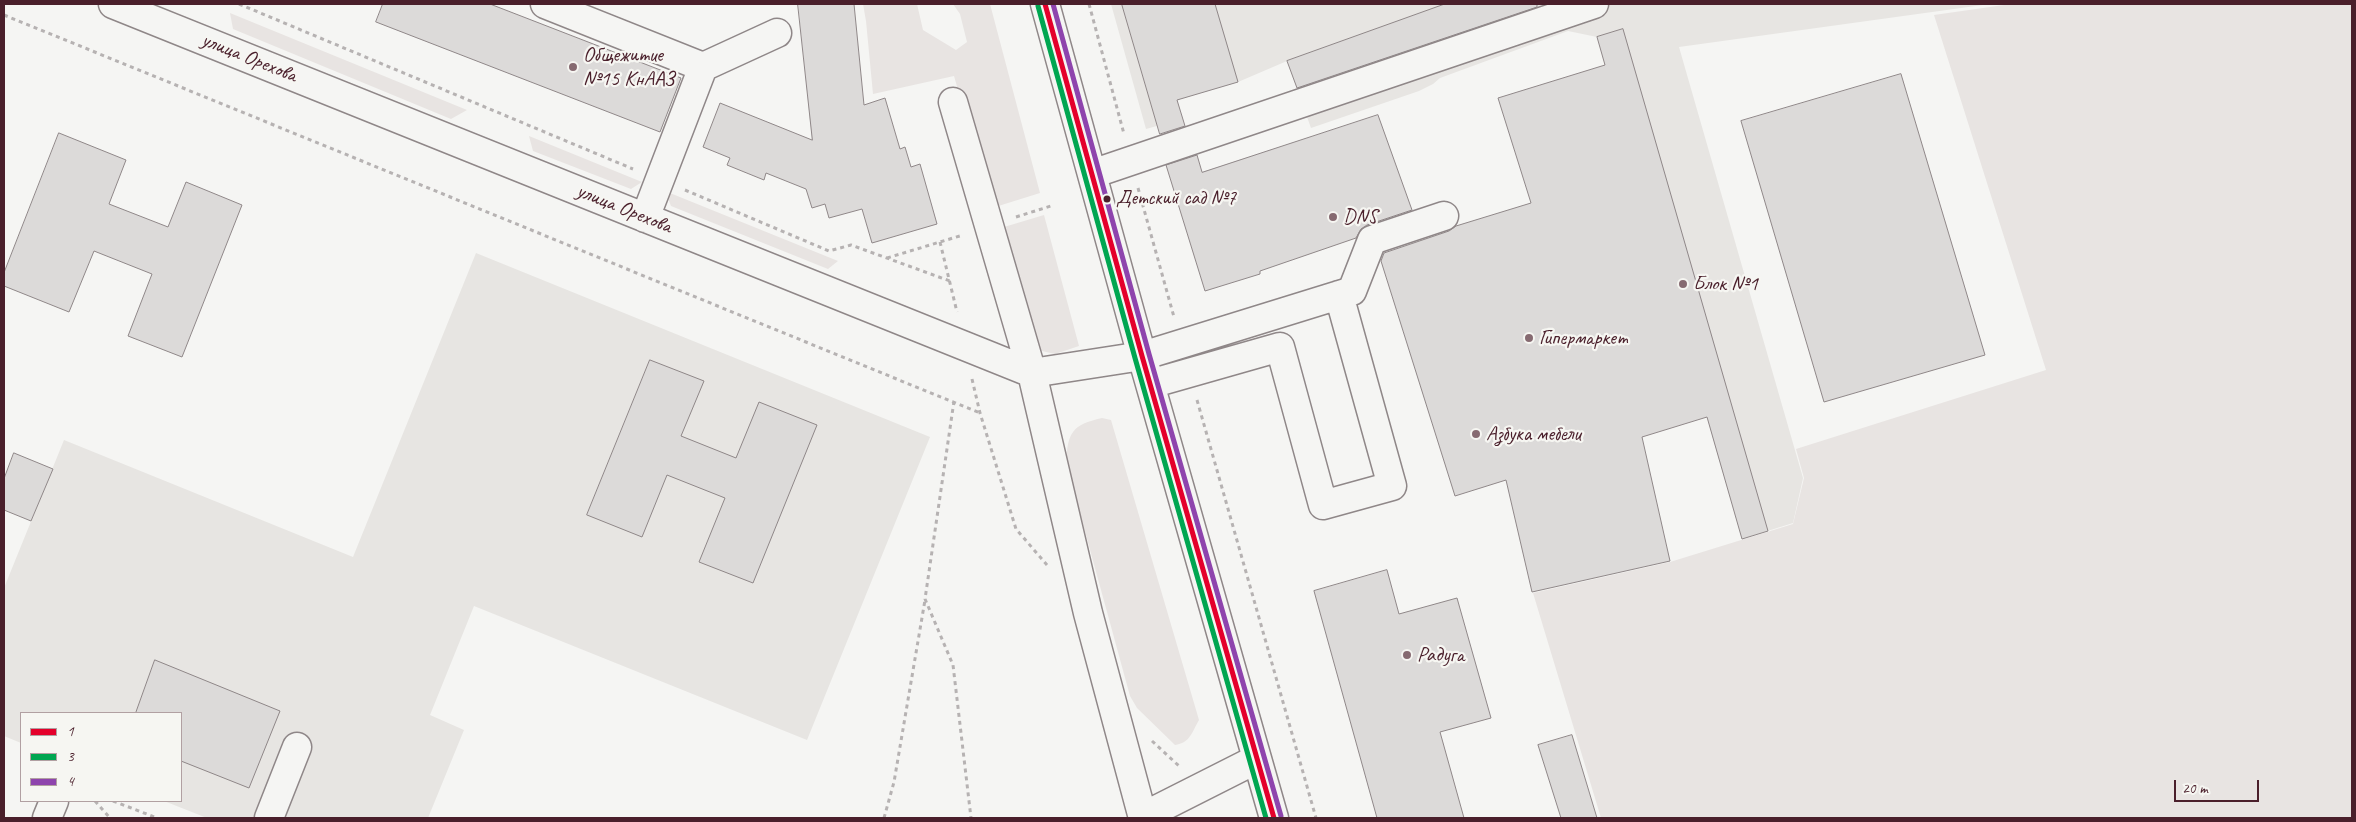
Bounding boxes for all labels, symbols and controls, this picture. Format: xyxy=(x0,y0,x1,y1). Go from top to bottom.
street label: улица Орехова xyxy=(198,28,300,88)
place label: Общежитие №15 КнААЗ xyxy=(583,42,674,92)
marker: Общежитие №15 КнААЗ xyxy=(567,61,579,73)
street label: улица Орехова xyxy=(573,179,675,239)
place label: Детский сад №7 xyxy=(1116,187,1236,211)
marker: Детский сад №7 xyxy=(1102,194,1112,204)
place label: DNS xyxy=(1343,204,1377,230)
marker: DNS xyxy=(1327,211,1339,223)
place label: Блок №1 xyxy=(1693,271,1758,297)
marker: Блок №1 xyxy=(1677,278,1689,290)
place label: Гипермаркет xyxy=(1539,325,1628,351)
marker: Гипермаркет xyxy=(1523,332,1535,344)
place label: Азбука мебели xyxy=(1486,421,1581,447)
marker: Азбука мебели xyxy=(1470,428,1482,440)
place label: Радуга xyxy=(1417,642,1464,668)
marker: Радуга xyxy=(1401,649,1413,661)
legend xyxy=(20,712,182,802)
text: 1 xyxy=(67,722,74,741)
text: 3 xyxy=(67,747,74,766)
scale bar xyxy=(2176,770,2261,802)
text: 4 xyxy=(67,772,74,791)
text: 20 m xyxy=(2182,779,2208,798)

